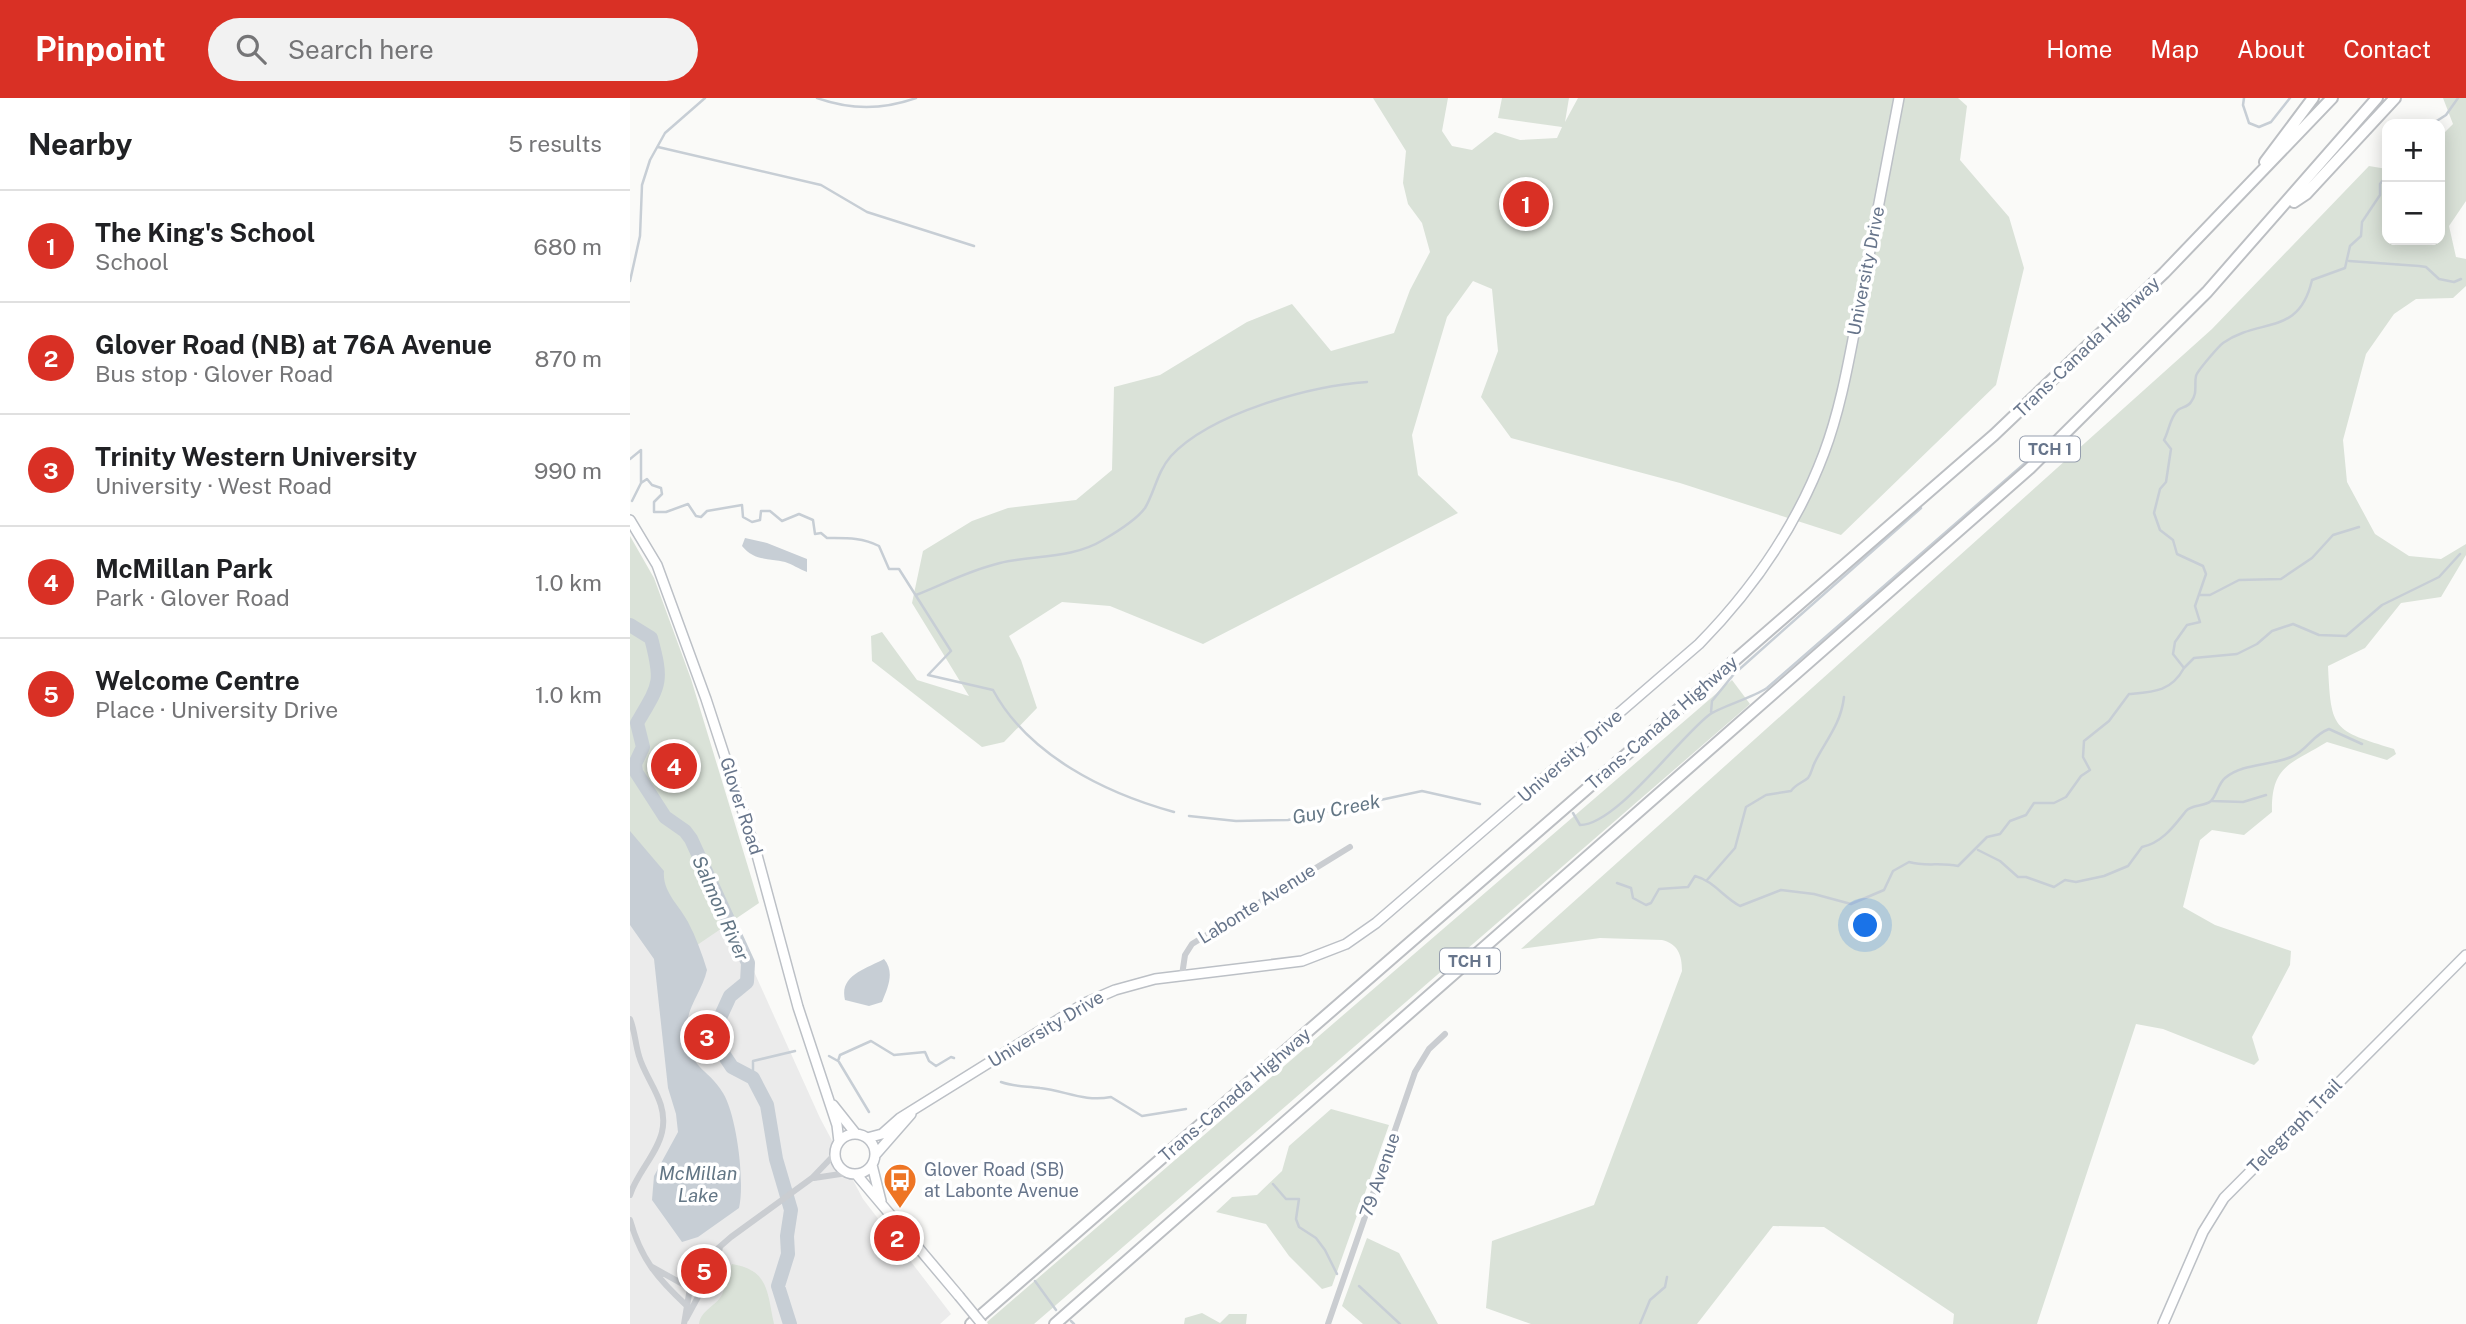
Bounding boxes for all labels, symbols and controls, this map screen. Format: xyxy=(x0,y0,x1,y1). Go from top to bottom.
search box xyxy=(208,18,698,81)
text: Pinpoint xyxy=(35,30,166,68)
icon: search xyxy=(232,30,270,68)
text: Search here xyxy=(288,34,434,65)
text: Home xyxy=(2046,35,2112,63)
text: Map xyxy=(2150,35,2199,63)
text: About xyxy=(2237,35,2305,63)
text: Contact xyxy=(2343,35,2431,63)
map controls xyxy=(2382,119,2445,245)
button: + xyxy=(2382,119,2445,182)
text: Nearby xyxy=(28,126,132,162)
text: 5 results xyxy=(508,130,602,157)
pin: 1 xyxy=(1503,178,1549,230)
button: − xyxy=(2382,182,2445,245)
street label: University Drive xyxy=(1843,205,1888,337)
text: The King's School xyxy=(95,217,315,248)
text: 1 xyxy=(46,233,56,260)
text: 680 m xyxy=(534,233,602,260)
text: School xyxy=(95,248,169,275)
street label: Trans-Canada Highway xyxy=(2010,272,2164,422)
text: Glover Road (NB) at 76A Avenue xyxy=(95,329,492,360)
text: 2 xyxy=(44,345,58,372)
text: 870 m xyxy=(535,345,602,372)
text: Bus stop · Glover Road xyxy=(95,360,333,387)
road number: TCH 1 xyxy=(2020,436,2080,462)
text: Trinity Western University xyxy=(95,441,417,472)
text: 3 xyxy=(43,457,59,484)
text: 990 m xyxy=(534,457,602,484)
text: University · West Road xyxy=(95,472,332,499)
text: McMillan Park xyxy=(95,553,273,584)
text: 4 xyxy=(43,569,59,596)
text: 1.0 km xyxy=(535,569,602,596)
text: Park · Glover Road xyxy=(95,584,290,611)
street label: Trans-Canada Highway xyxy=(1582,651,1742,794)
text: Welcome Centre xyxy=(95,665,300,696)
text: 5 xyxy=(43,681,59,708)
text: 1.0 km xyxy=(535,681,602,708)
text: Place · University Drive xyxy=(95,696,338,723)
street label: University Drive xyxy=(1513,705,1626,807)
pin: 4 xyxy=(651,740,697,792)
street label: Glover Road xyxy=(716,754,767,857)
water label: Guy Creek xyxy=(1290,790,1382,828)
water label: Salmon River xyxy=(688,852,754,965)
street label: Labonte Avenue xyxy=(1194,859,1319,948)
your location xyxy=(1848,908,1882,942)
road number: TCH 1 xyxy=(1440,948,1500,974)
street label: University Drive xyxy=(984,986,1107,1071)
pin: 3 xyxy=(684,1011,730,1063)
street label: Trans-Canada Highway xyxy=(1155,1023,1315,1166)
street label: Telegraph Trail xyxy=(2243,1074,2346,1177)
street label: 79 Avenue xyxy=(1355,1130,1404,1220)
place label: Glover Road (SB) at Labonte Avenue xyxy=(924,1159,1079,1201)
bus stop icon: Glover Road (SB) at Labonte Avenue xyxy=(881,1161,919,1210)
water label: McMillan Lake xyxy=(659,1162,737,1206)
pin: 2 xyxy=(874,1212,920,1264)
pin: 5 xyxy=(681,1245,727,1297)

